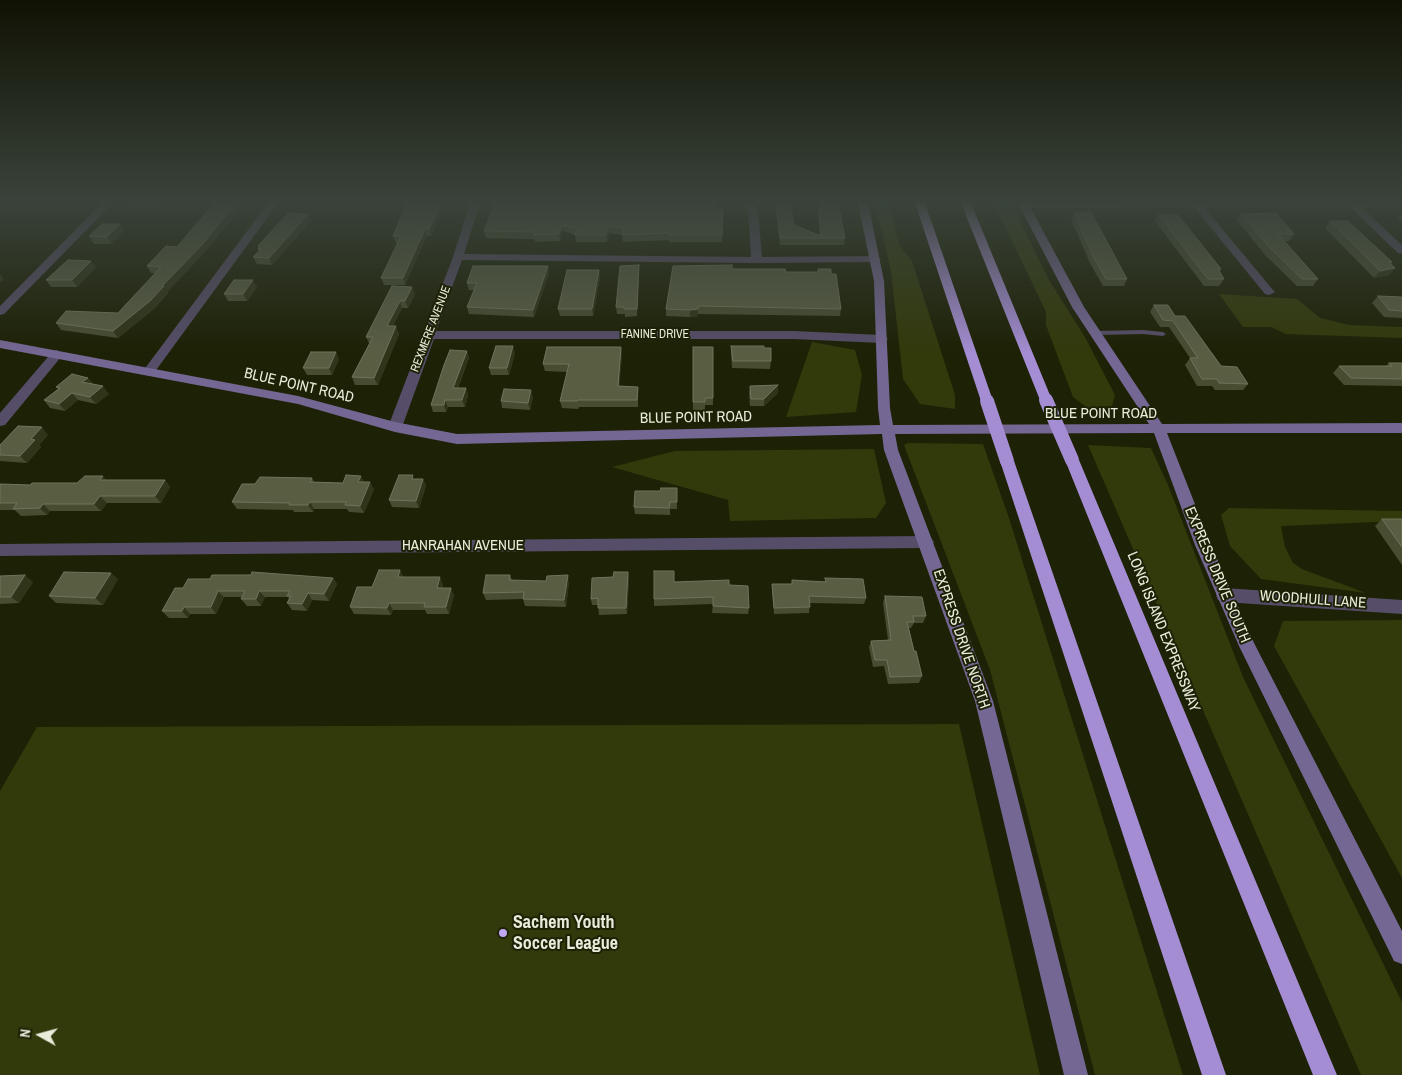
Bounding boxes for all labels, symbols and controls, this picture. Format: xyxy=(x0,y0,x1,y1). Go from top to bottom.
street label: REXMERE AVENUE xyxy=(408,284,454,374)
street label: FANINE DRIVE xyxy=(621,328,689,342)
street label: BLUE POINT ROAD xyxy=(242,365,356,407)
street label: BLUE POINT ROAD xyxy=(1045,405,1157,423)
street label: BLUE POINT ROAD xyxy=(640,408,752,428)
street label: EXPRESS DRIVE SOUTH xyxy=(1180,504,1254,646)
street label: HANRAHAN AVENUE xyxy=(402,537,524,555)
street label: LONG ISLAND EXPRESSWAY xyxy=(1123,549,1203,715)
street label: EXPRESS DRIVE NORTH xyxy=(929,567,993,711)
street label: WOODHULL LANE xyxy=(1259,587,1367,613)
place label: Sachem Youth Soccer League xyxy=(513,912,618,954)
marker: Sachem Youth Soccer League xyxy=(497,927,509,939)
north arrow xyxy=(15,1010,65,1060)
text: N xyxy=(16,1028,35,1038)

